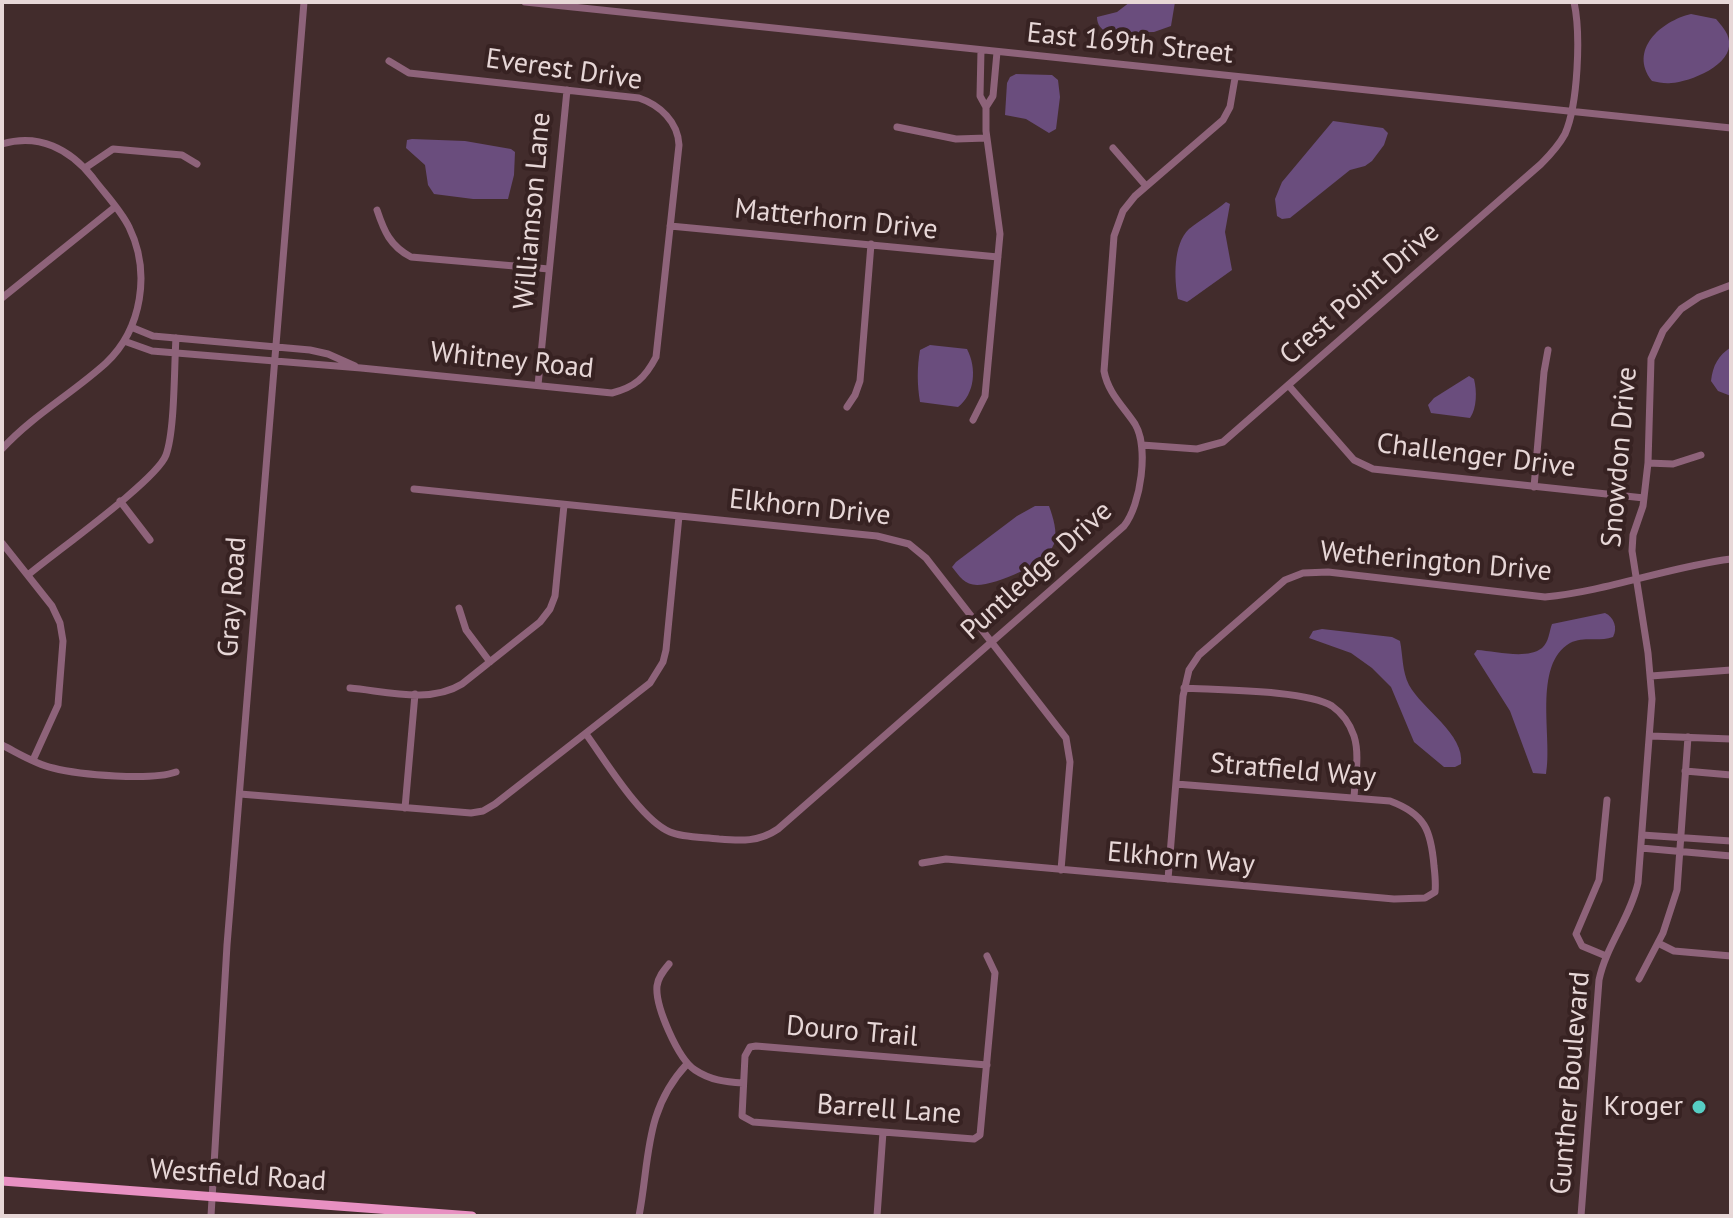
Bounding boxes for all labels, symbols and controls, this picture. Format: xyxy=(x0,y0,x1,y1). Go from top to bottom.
street label: East 169th Street xyxy=(1025,16,1235,72)
street label: Everest Drive xyxy=(484,42,644,98)
street label: Williamson Lane xyxy=(508,111,558,311)
street label: Matterhorn Drive xyxy=(733,193,939,247)
street label: Crest Point Drive xyxy=(1273,216,1447,372)
street label: Whitney Road xyxy=(429,336,595,386)
street label: Snowdon Drive xyxy=(1595,365,1645,549)
street label: Challenger Drive xyxy=(1375,427,1577,485)
street label: Elkhorn Drive xyxy=(728,483,892,533)
street label: Puntledge Drive xyxy=(955,494,1119,648)
street label: Wetherington Drive xyxy=(1319,535,1553,589)
street label: Gray Road xyxy=(212,536,254,658)
street label: Stratfield Way xyxy=(1209,747,1377,795)
street label: Elkhorn Way xyxy=(1106,836,1256,882)
street label: Gunther Boulevard xyxy=(1545,970,1597,1196)
street label: Douro Trail xyxy=(785,1010,919,1054)
street label: Barrell Lane xyxy=(816,1088,962,1132)
place label: Kroger xyxy=(1603,1090,1683,1124)
marker: Kroger xyxy=(1690,1098,1708,1116)
street label: Westfield Road xyxy=(149,1153,327,1199)

